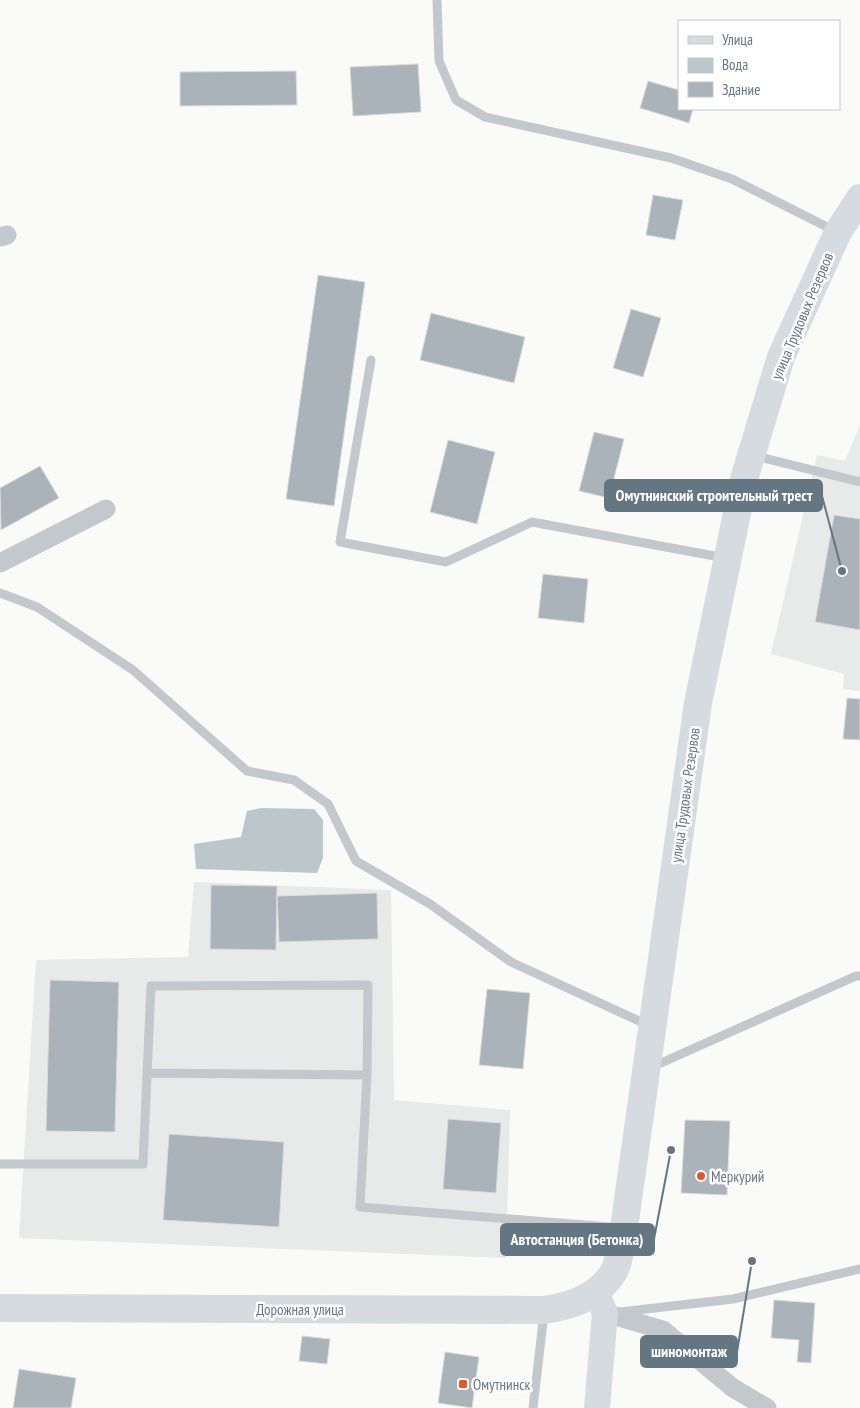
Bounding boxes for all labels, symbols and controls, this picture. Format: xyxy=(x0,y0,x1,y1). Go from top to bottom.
legend xyxy=(678,20,840,110)
text: Улица xyxy=(722,30,753,49)
text: Вода xyxy=(722,55,748,74)
text: Здание xyxy=(722,80,760,99)
street label: улица Трудовых Резервов xyxy=(767,250,837,382)
callout: Омутнинский строительный трест xyxy=(605,480,822,511)
text: Омутнинский строительный трест xyxy=(616,485,813,505)
street label: улица Трудовых Резервов xyxy=(666,726,704,864)
place label: Меркурий xyxy=(711,1167,764,1186)
marker: Меркурий xyxy=(695,1170,707,1182)
callout: Автостанция (Бетонка) xyxy=(501,1224,654,1255)
text: Автостанция (Бетонка) xyxy=(510,1229,643,1249)
street label: Дорожная улица xyxy=(256,1300,344,1319)
callout: шиномонтаж xyxy=(641,1336,737,1367)
text: шиномонтаж xyxy=(651,1341,728,1361)
place label: Омутнинск xyxy=(473,1375,531,1394)
marker: Омутнинск xyxy=(457,1378,469,1390)

